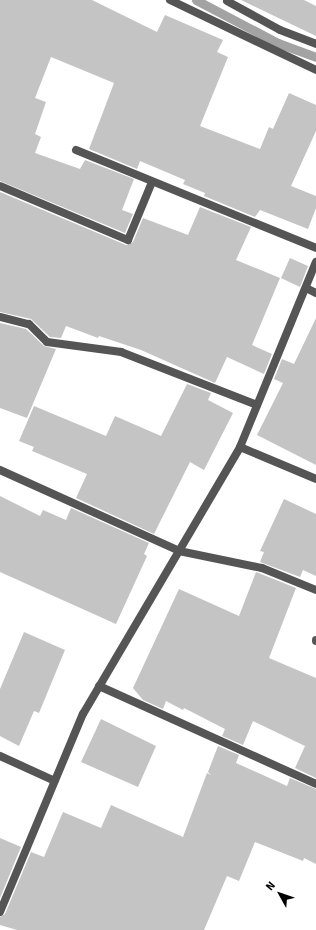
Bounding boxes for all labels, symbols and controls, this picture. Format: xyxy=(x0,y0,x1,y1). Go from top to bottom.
north arrow xyxy=(260,874,300,914)
text: N xyxy=(263,879,278,893)

